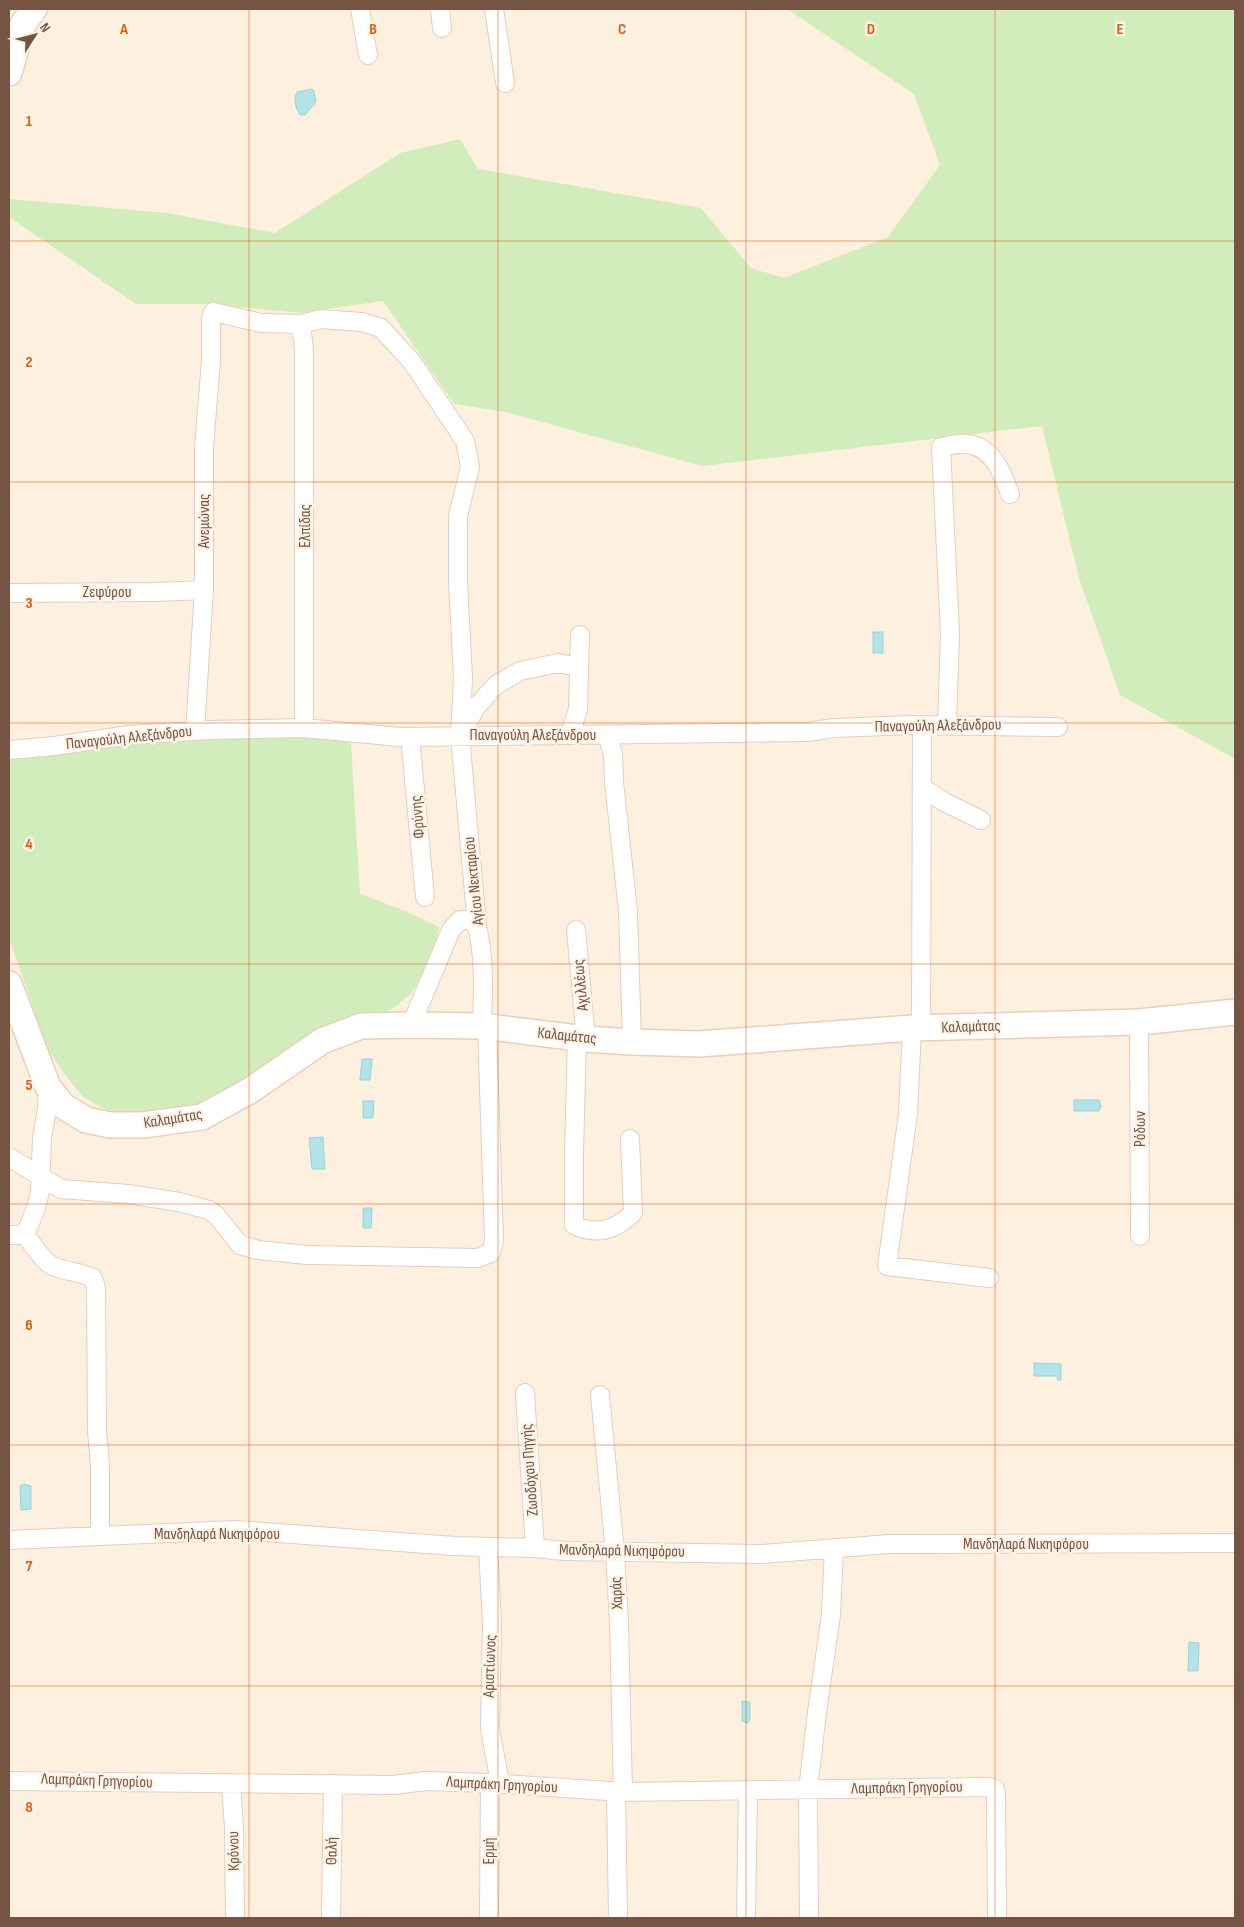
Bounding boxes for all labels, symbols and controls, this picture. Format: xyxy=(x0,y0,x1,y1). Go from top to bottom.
north arrow xyxy=(10,10,60,60)
text: N xyxy=(36,20,54,36)
text: A xyxy=(119,20,128,39)
text: B xyxy=(369,20,377,39)
text: C xyxy=(618,20,626,39)
text: D xyxy=(867,20,875,39)
text: E xyxy=(1117,20,1124,39)
text: 1 xyxy=(26,112,33,131)
text: 2 xyxy=(25,353,33,372)
street label: Ανεμώνας xyxy=(195,494,214,549)
street label: Ελπίδας xyxy=(296,504,315,548)
street label: Ζεφύρου xyxy=(83,583,131,602)
text: 3 xyxy=(25,594,33,613)
street label: Παναγούλη Αλεξάνδρου xyxy=(874,715,1002,737)
street label: Παναγούλη Αλεξάνδρου xyxy=(65,722,193,754)
street label: Παναγούλη Αλεξάνδρου xyxy=(470,726,596,745)
street label: Φρύνης xyxy=(407,795,429,839)
text: 4 xyxy=(25,835,33,854)
street label: Αγίου Νεκταρίου xyxy=(460,836,488,927)
street label: Αχιλλέως xyxy=(569,958,593,1013)
street label: Καλαμάτας xyxy=(941,1016,1001,1038)
street label: Καλαμάτας xyxy=(537,1023,597,1049)
text: 5 xyxy=(25,1076,33,1095)
street label: Καλαμάτας xyxy=(142,1105,204,1133)
street label: Ρόδων xyxy=(1131,1111,1150,1147)
text: 6 xyxy=(25,1316,33,1335)
street label: Ζωοδόχου Πηγής xyxy=(517,1423,543,1517)
street label: Μανδηλαρά Νικηφόρου xyxy=(154,1525,280,1544)
street label: Μανδηλαρά Νικηφόρου xyxy=(963,1535,1089,1554)
street label: Μανδηλαρά Νικηφόρου xyxy=(559,1540,685,1562)
text: 7 xyxy=(26,1557,33,1576)
street label: Χαράς xyxy=(607,1576,627,1611)
street label: Αριστίωνος xyxy=(479,1634,501,1699)
street label: Λαμπράκη Γρηγορίου xyxy=(40,1770,153,1792)
street label: Λαμπράκη Γρηγορίου xyxy=(445,1773,558,1797)
street label: Λαμπράκη Γρηγορίου xyxy=(850,1778,963,1798)
text: 8 xyxy=(25,1798,33,1817)
street label: Κρόνου xyxy=(224,1831,244,1871)
street label: Θαλή xyxy=(322,1837,342,1865)
street label: Ερμή xyxy=(480,1838,499,1864)

